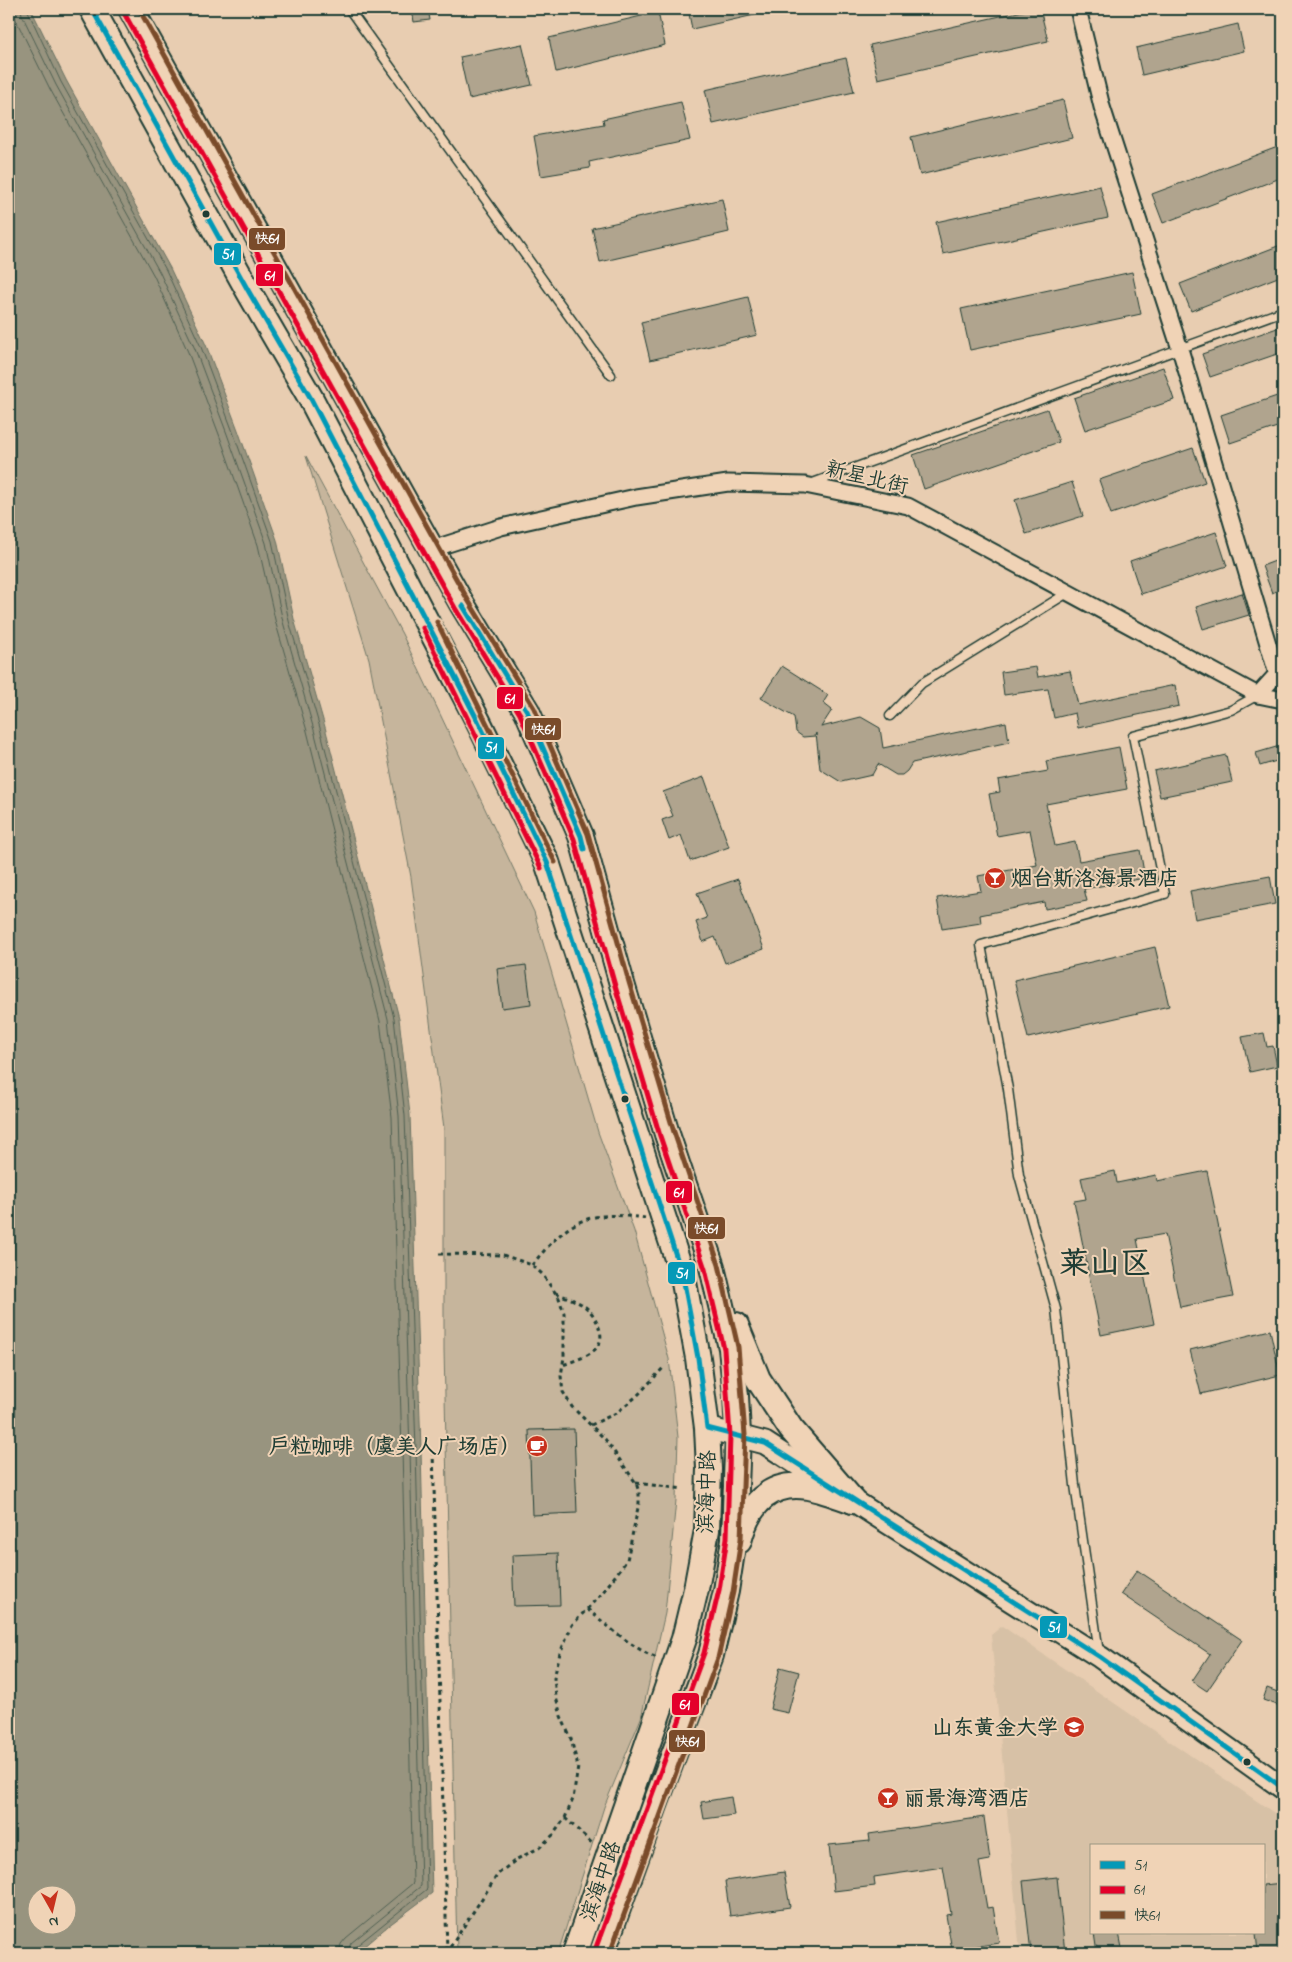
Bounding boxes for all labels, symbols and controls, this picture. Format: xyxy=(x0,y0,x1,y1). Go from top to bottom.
unlabelled marker xyxy=(201,209,211,219)
line badge: 快61 xyxy=(248,227,286,251)
text: 快61 xyxy=(255,229,280,250)
line badge: 51 xyxy=(213,242,242,266)
text: 51 xyxy=(222,245,235,266)
line badge: 61 xyxy=(255,263,284,287)
text: 61 xyxy=(264,266,276,287)
street label: 新星北街 xyxy=(822,455,911,503)
line badge: 61 xyxy=(496,686,524,710)
text: 61 xyxy=(504,689,516,710)
line badge: 快61 xyxy=(524,717,562,741)
text: 快61 xyxy=(531,720,556,741)
line badge: 51 xyxy=(477,736,505,760)
text: 51 xyxy=(485,738,498,759)
place label: 烟台斯洛海景酒店 xyxy=(1011,865,1179,895)
bar icon: 烟台斯洛海景酒店 xyxy=(983,866,1007,890)
unlabelled marker xyxy=(620,1094,630,1104)
line badge: 61 xyxy=(665,1180,693,1204)
text: 61 xyxy=(673,1183,685,1204)
line badge: 快61 xyxy=(687,1216,726,1240)
text: 快61 xyxy=(694,1219,719,1240)
district label: 莱山区 xyxy=(1059,1243,1152,1288)
line badge: 51 xyxy=(667,1261,696,1285)
text: 51 xyxy=(676,1264,689,1285)
place label: 户粒咖啡（虞美人广场店） xyxy=(269,1433,521,1463)
cafe icon: 户粒咖啡（虞美人广场店） xyxy=(525,1434,549,1458)
street label: 滨海中路 xyxy=(692,1450,724,1535)
line badge: 51 xyxy=(1039,1615,1068,1639)
text: 51 xyxy=(1048,1618,1061,1639)
line badge: 61 xyxy=(671,1692,700,1716)
text: 61 xyxy=(679,1695,691,1716)
place label: 山东黄金大学 xyxy=(932,1714,1058,1744)
school or university icon: 山东黄金大学 xyxy=(1062,1715,1086,1739)
line badge: 快61 xyxy=(668,1729,706,1753)
text: 快61 xyxy=(675,1732,700,1753)
unlabelled marker xyxy=(1242,1757,1252,1767)
place label: 丽景海湾酒店 xyxy=(904,1785,1030,1815)
bar icon: 丽景海湾酒店 xyxy=(876,1786,900,1810)
street label: 滨海中路 xyxy=(574,1837,630,1926)
legend xyxy=(1090,1844,1264,1934)
text: 51 xyxy=(1134,1855,1148,1877)
text: 61 xyxy=(1134,1879,1146,1901)
north arrow xyxy=(28,1884,78,1934)
text: 快61 xyxy=(1134,1905,1161,1927)
text: N xyxy=(47,1910,60,1932)

